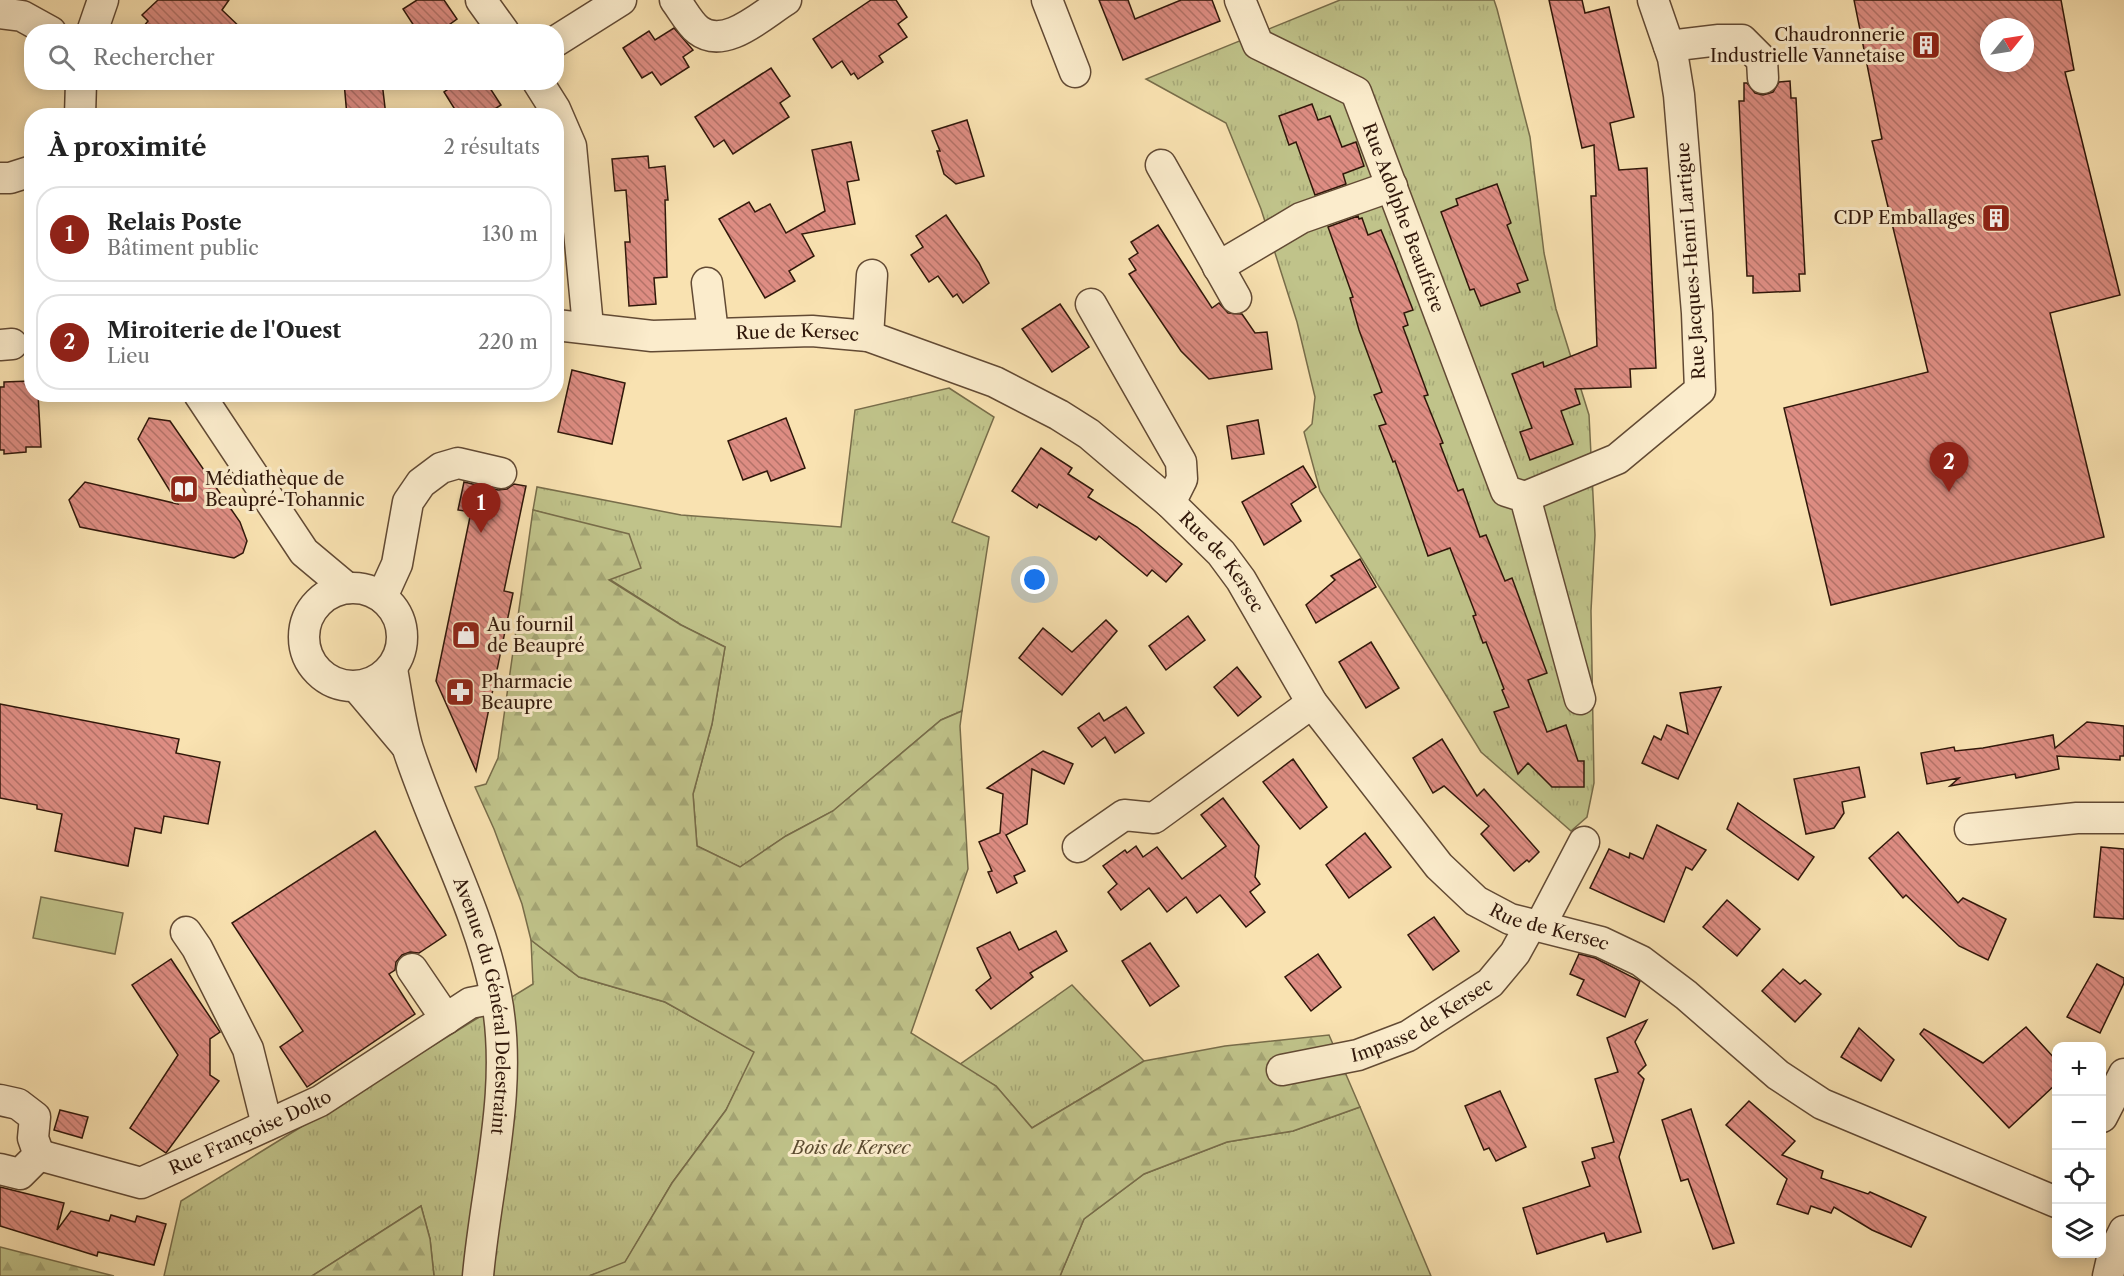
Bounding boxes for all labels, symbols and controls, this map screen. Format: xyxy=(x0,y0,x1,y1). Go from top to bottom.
north arrow xyxy=(1980,18,2034,72)
search box xyxy=(24,24,564,90)
place label: Chaudronnerie Industrielle Vannetaise xyxy=(1710,24,1905,67)
building icon: Chaudronnerie Industrielle Vannetaise xyxy=(1910,29,1942,61)
icon: search xyxy=(45,41,78,74)
text: Rechercher xyxy=(93,44,215,71)
street label: Rue Adolphe Beaufrère xyxy=(1358,120,1449,316)
text: À proximité xyxy=(48,131,207,163)
text: 2 résultats xyxy=(443,135,540,159)
street label: Rue Jacques-Henri Lartigue xyxy=(1672,142,1710,380)
building icon: CDP Emballages xyxy=(1980,202,2012,234)
place label: CDP Emballages xyxy=(1833,207,1975,229)
text: Relais Poste xyxy=(107,209,242,236)
text: 1 xyxy=(65,222,74,246)
text: 130 m xyxy=(482,222,538,246)
text: Bâtiment public xyxy=(107,236,259,260)
text: Miroiterie de l'Ouest xyxy=(107,317,341,344)
street label: Rue de Kersec xyxy=(735,320,860,346)
text: 2 xyxy=(64,330,75,354)
text: 220 m xyxy=(478,330,538,354)
text: Lieu xyxy=(107,344,150,368)
pin: 2 xyxy=(1930,442,1968,492)
place label: Médiathèque de Beaupré-Tohannic xyxy=(205,468,365,511)
library icon: Médiathèque de Beaupré-Tohannic xyxy=(168,473,200,505)
pin: 1 xyxy=(462,484,500,533)
street label: Rue de Kersec xyxy=(1175,507,1268,617)
your location xyxy=(1020,565,1049,594)
place label: Au fournil de Beaupré xyxy=(486,614,585,657)
shop icon: Au fournil de Beaupré xyxy=(450,619,482,651)
place label: Pharmacie Beaupre xyxy=(481,671,573,714)
pharmacy icon: Pharmacie Beaupre xyxy=(444,676,476,708)
street label: Avenue du Général Delestraint xyxy=(448,873,513,1137)
street label: Rue de Kersec xyxy=(1486,899,1613,955)
street label: Impasse de Kersec xyxy=(1349,973,1497,1067)
map controls xyxy=(2052,1042,2106,1258)
button: + xyxy=(2052,1042,2106,1096)
street label: Rue Françoise Dolto xyxy=(166,1085,336,1180)
button: − xyxy=(2052,1096,2106,1150)
park label: Bois de Kersec xyxy=(790,1137,911,1159)
button: locate xyxy=(2052,1150,2106,1204)
button: layers xyxy=(2052,1204,2106,1258)

